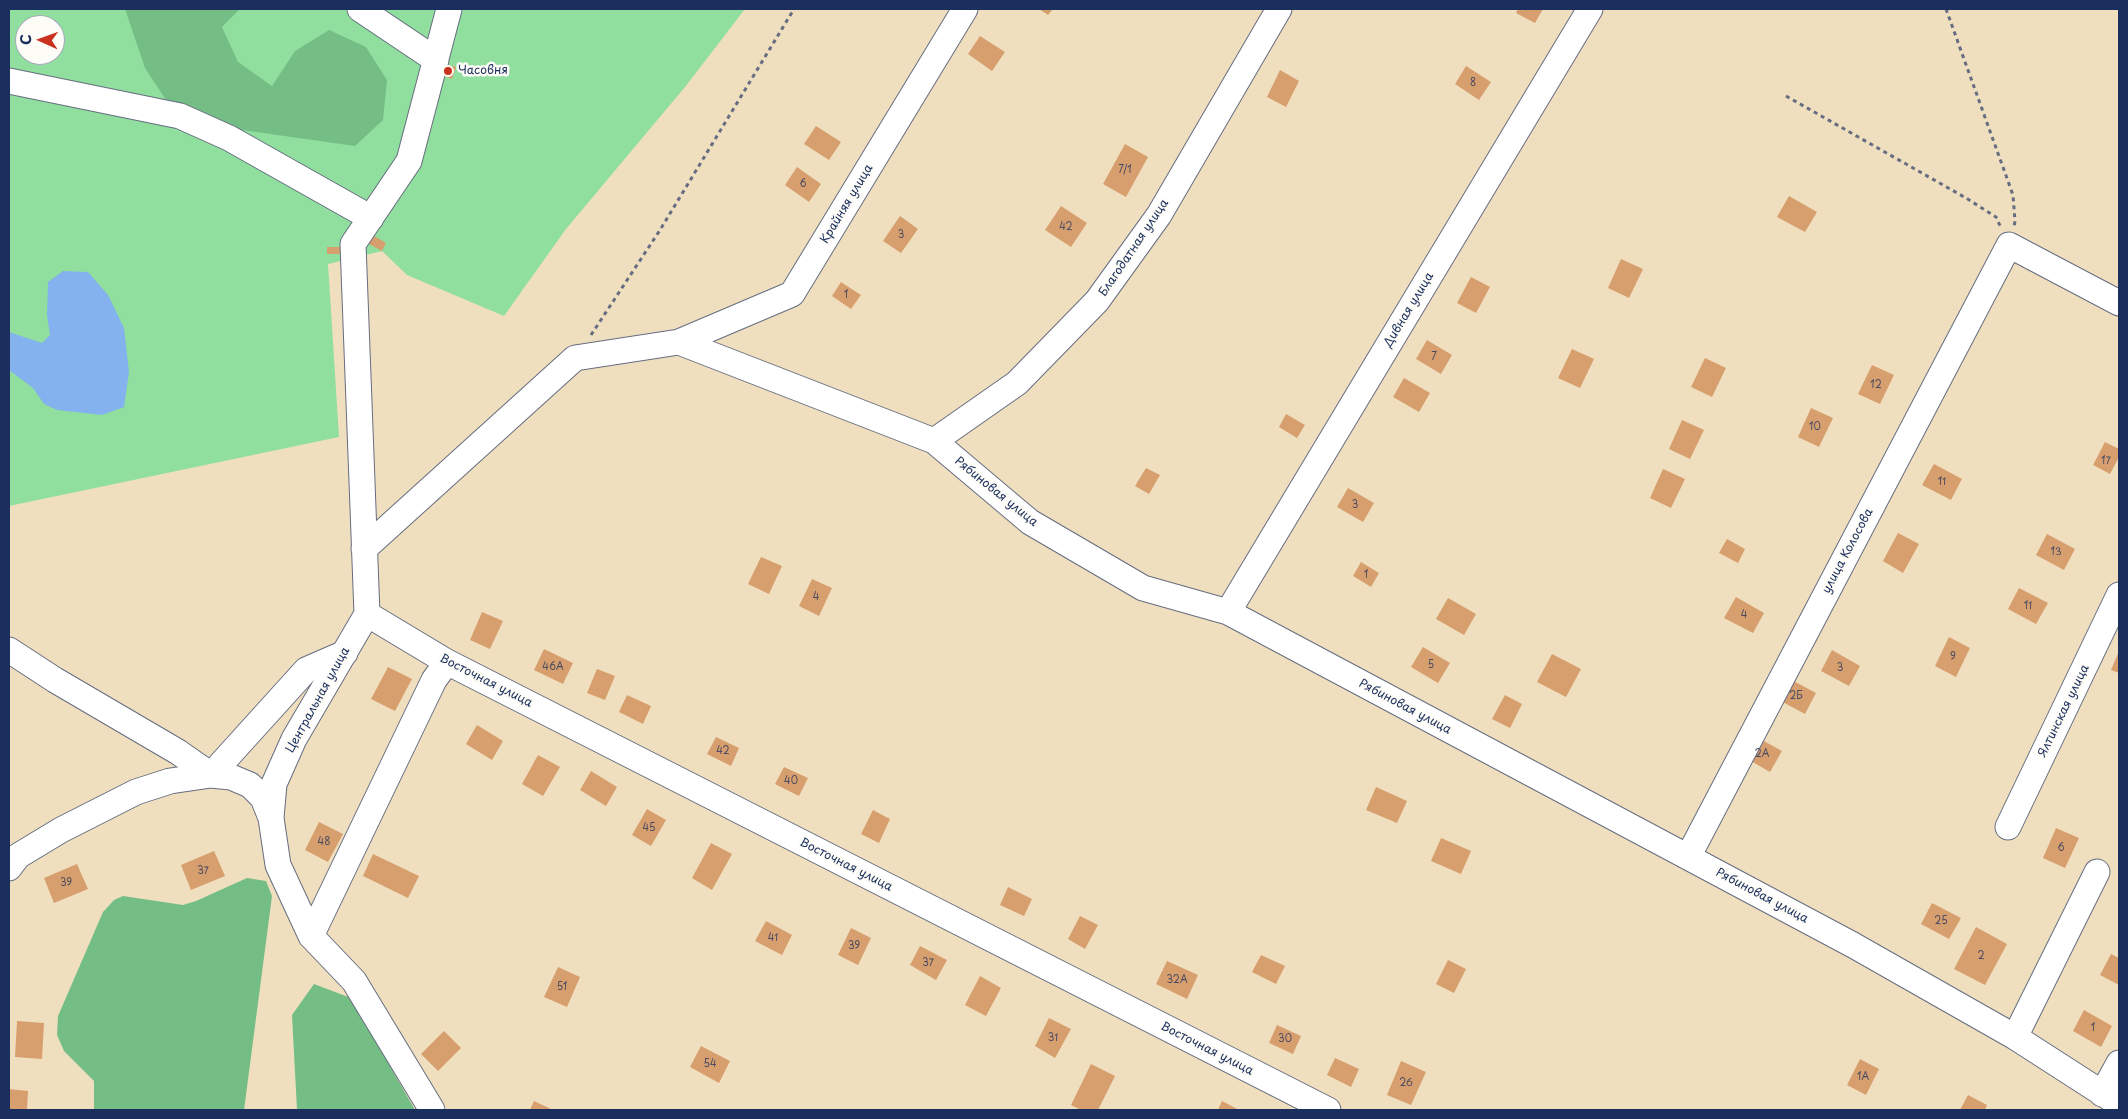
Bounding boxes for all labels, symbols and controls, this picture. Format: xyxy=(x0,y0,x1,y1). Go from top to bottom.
north arrow xyxy=(15,15,65,65)
text: С xyxy=(15,34,36,45)
place label: Часовня xyxy=(458,64,508,78)
marker: Часовня xyxy=(442,65,454,77)
house number: 8 xyxy=(1470,77,1476,89)
street label: Крайняя улица xyxy=(818,162,876,246)
house number: 7/1 xyxy=(1118,164,1132,176)
house number: 6 xyxy=(799,178,807,190)
street label: Благодатная улица xyxy=(1096,196,1172,300)
house number: 42 xyxy=(1059,221,1073,233)
house number: 3 xyxy=(898,229,904,241)
street label: Дивная улица xyxy=(1381,270,1437,350)
house number: 1 xyxy=(844,289,848,301)
house number: 7 xyxy=(1431,351,1437,363)
house number: 12 xyxy=(1870,379,1882,391)
house number: 10 xyxy=(1809,421,1821,433)
street label: Рябиновая улица xyxy=(952,454,1040,530)
house number: 17 xyxy=(2101,455,2111,467)
house number: 11 xyxy=(1938,476,1946,488)
house number: 3 xyxy=(1352,499,1358,511)
street label: улица Колосова xyxy=(1819,506,1877,596)
house number: 13 xyxy=(2050,546,2062,558)
house number: 1 xyxy=(1364,569,1368,581)
house number: 4 xyxy=(813,591,819,603)
house number: 11 xyxy=(2024,600,2032,612)
house number: 4 xyxy=(1741,609,1747,621)
street label: Центральная улица xyxy=(283,645,353,755)
street label: Восточная улица xyxy=(437,651,535,711)
house number: 9 xyxy=(1950,651,1956,663)
house number: 5 xyxy=(1428,659,1434,671)
house number: 46А xyxy=(542,661,564,673)
house number: 3 xyxy=(1837,662,1843,674)
street label: Ялтинская улица xyxy=(2035,662,2093,760)
street label: Рябиновая улица xyxy=(1356,677,1454,737)
house number: 2Б xyxy=(1789,690,1803,702)
house number: 42 xyxy=(716,745,730,757)
house number: 2А xyxy=(1755,748,1769,760)
house number: 40 xyxy=(784,775,798,787)
house number: 45 xyxy=(643,822,655,834)
street label: Восточная улица xyxy=(797,835,895,895)
house number: 48 xyxy=(318,836,330,848)
house number: 6 xyxy=(2057,842,2065,854)
house number: 37 xyxy=(197,865,209,877)
street label: Рябиновая улица xyxy=(1713,866,1811,926)
house number: 39 xyxy=(60,877,72,889)
house number: 25 xyxy=(1934,915,1948,927)
house number: 41 xyxy=(768,932,778,944)
house number: 39 xyxy=(848,940,860,952)
house number: 2 xyxy=(1977,950,1985,962)
house number: 37 xyxy=(922,957,934,969)
house number: 32А xyxy=(1166,974,1188,986)
house number: 51 xyxy=(557,981,567,993)
street label: Восточная улица xyxy=(1158,1019,1256,1079)
house number: 1 xyxy=(2091,1022,2095,1034)
house number: 31 xyxy=(1048,1032,1058,1044)
house number: 30 xyxy=(1278,1033,1292,1045)
house number: 54 xyxy=(703,1058,717,1070)
house number: 1А xyxy=(1857,1071,1869,1083)
house number: 26 xyxy=(1399,1077,1413,1089)

